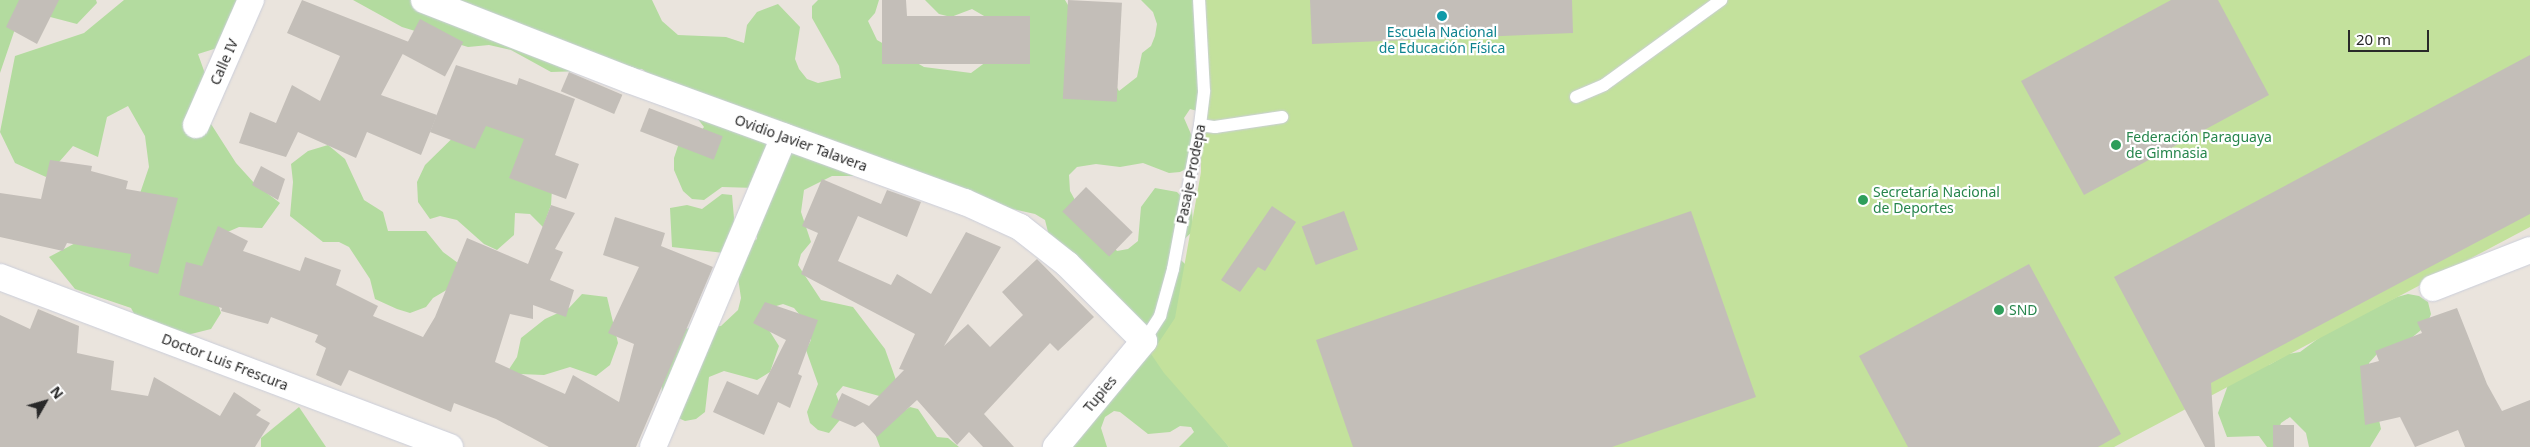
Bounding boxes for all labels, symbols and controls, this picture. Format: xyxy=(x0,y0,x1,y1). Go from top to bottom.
marker: Escuela Nacional de Educación Física xyxy=(1436,10,1448,22)
scale bar xyxy=(2350,20,2431,52)
place label: Escuela Nacional de Educación Física xyxy=(1379,24,1505,56)
text: 20 m xyxy=(2356,29,2391,49)
street label: Calle IV xyxy=(206,36,242,88)
street label: Ovidio Javier Talavera xyxy=(732,111,870,175)
street label: Pasaje Prodepa xyxy=(1173,123,1209,225)
place label: Federación Paraguaya de Gimnasia xyxy=(2126,129,2272,162)
marker: Federación Paraguaya de Gimnasia xyxy=(2110,139,2122,151)
place label: Secretaría Nacional de Deportes xyxy=(1873,184,2000,216)
marker: Secretaría Nacional de Deportes xyxy=(1857,194,1869,206)
place label: SND xyxy=(2009,302,2038,318)
marker: SND xyxy=(1993,304,2005,316)
street label: Doctor Luis Frescura xyxy=(159,330,291,394)
street label: Tupies xyxy=(1080,372,1120,416)
north arrow xyxy=(20,377,70,427)
text: N xyxy=(46,382,68,403)

